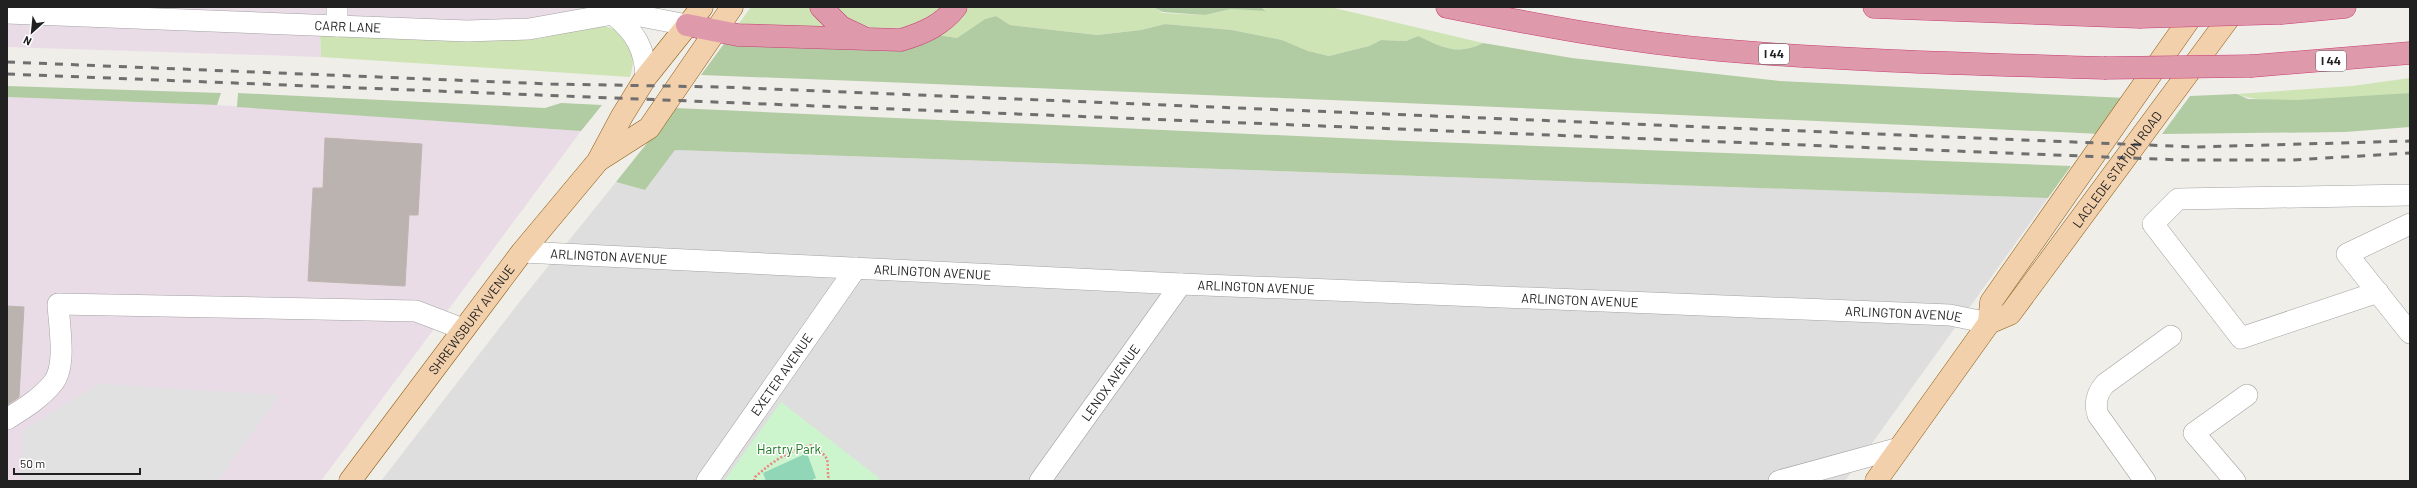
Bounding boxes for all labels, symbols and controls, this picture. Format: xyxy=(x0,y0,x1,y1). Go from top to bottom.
north arrow xyxy=(12,12,52,52)
street label: CARR LANE xyxy=(314,17,381,36)
text: N xyxy=(21,34,33,49)
road number: I 44 xyxy=(1759,44,1789,64)
road number: I 44 xyxy=(2316,51,2346,71)
street label: LACLEDE STATION ROAD xyxy=(2069,108,2165,231)
street label: ARLINGTON AVENUE xyxy=(550,245,668,267)
street label: SHREWSBURY AVENUE xyxy=(425,261,518,378)
street label: ARLINGTON AVENUE xyxy=(874,261,992,283)
street label: ARLINGTON AVENUE xyxy=(1197,277,1315,297)
street label: ARLINGTON AVENUE xyxy=(1521,290,1639,310)
street label: ARLINGTON AVENUE xyxy=(1845,303,1964,325)
street label: EXETER AVENUE xyxy=(747,330,816,419)
street label: LENOX AVENUE xyxy=(1078,341,1143,424)
park label: Hartry Park xyxy=(757,441,821,457)
scale bar xyxy=(14,450,140,476)
text: 50 m xyxy=(20,456,45,470)

